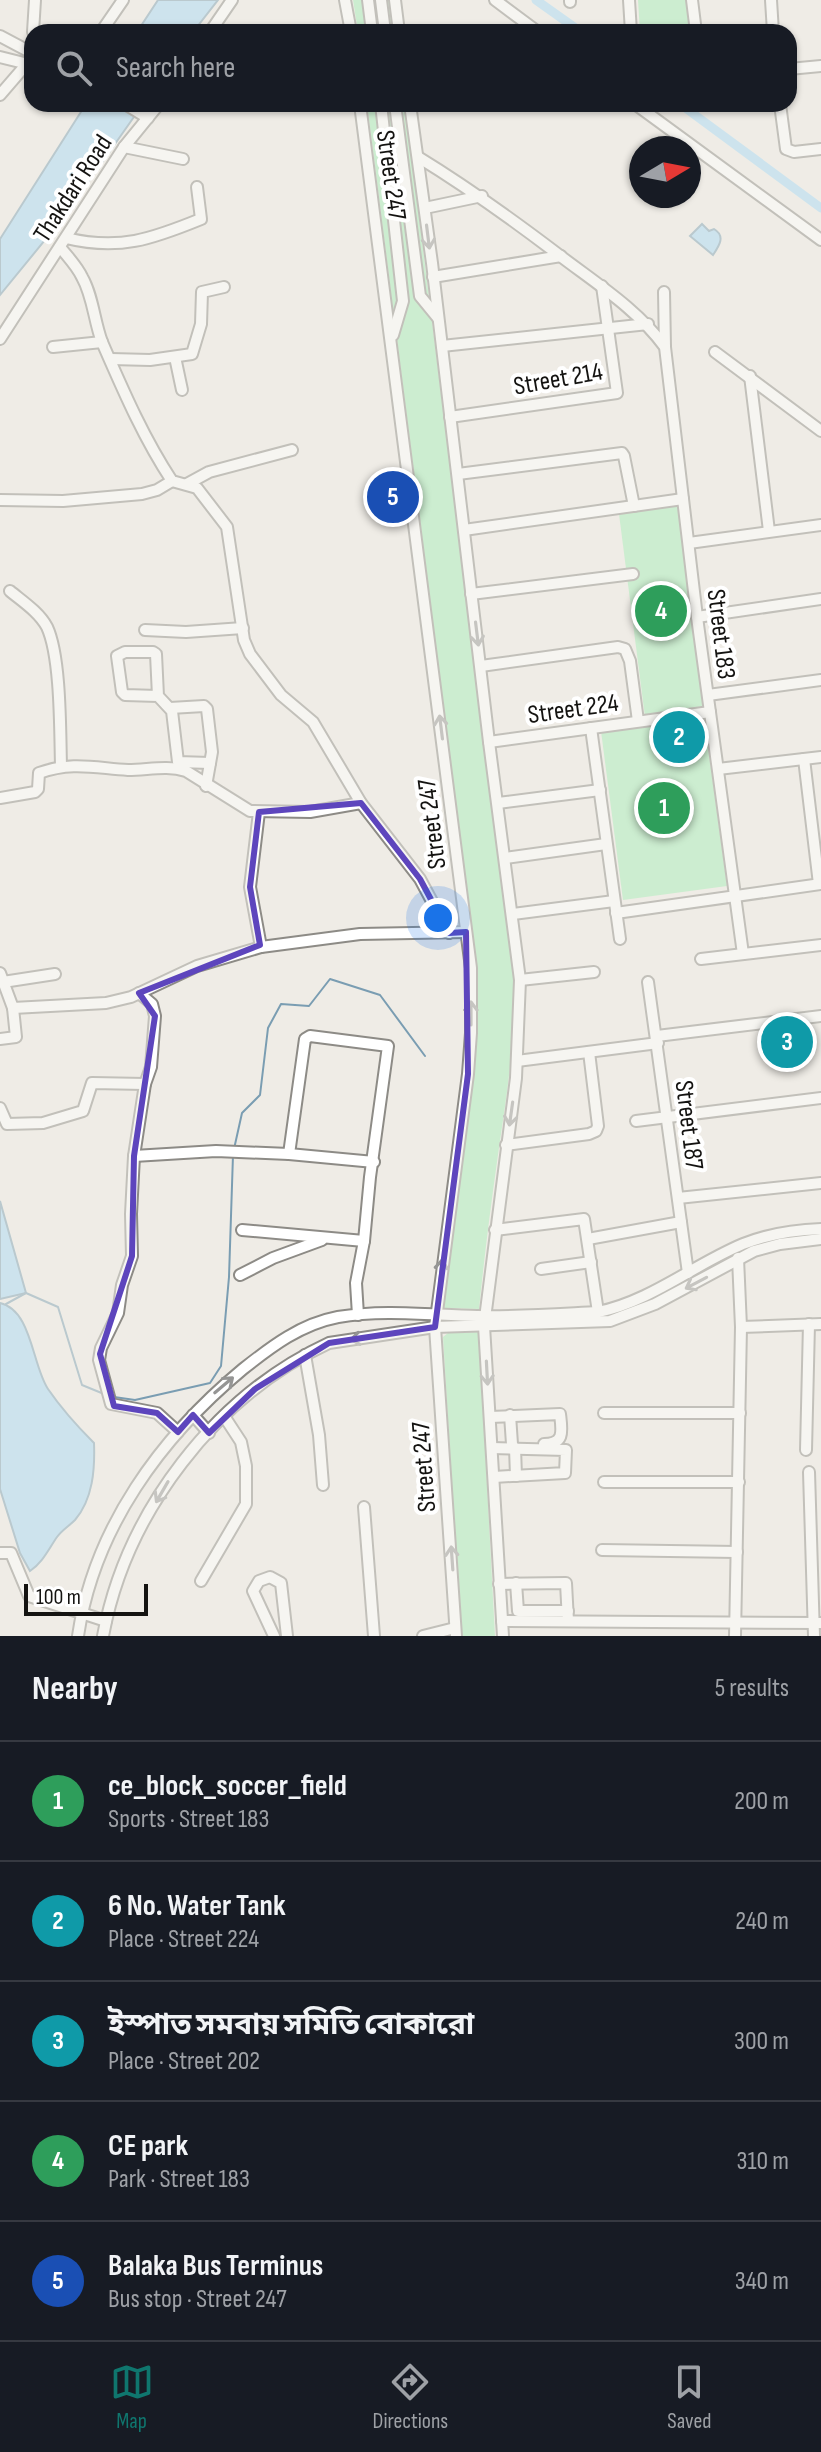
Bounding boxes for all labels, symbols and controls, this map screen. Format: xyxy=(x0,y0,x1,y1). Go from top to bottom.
search box xyxy=(24,24,797,112)
icon: search xyxy=(52,46,96,90)
text: Search here xyxy=(116,50,235,86)
street label: Street 247 xyxy=(369,128,412,223)
street label: Thakdari Road xyxy=(27,129,119,248)
north arrow xyxy=(629,136,701,208)
one-way arrow xyxy=(421,223,436,250)
street label: Street 214 xyxy=(511,356,605,403)
pin: 5 xyxy=(367,467,419,527)
pin: 4 xyxy=(635,581,687,641)
street label: Street 183 xyxy=(700,587,741,681)
one-way arrow xyxy=(469,620,484,647)
street label: Street 224 xyxy=(526,688,621,731)
pin: 2 xyxy=(653,707,705,767)
one-way arrow xyxy=(433,715,448,740)
street label: Street 247 xyxy=(412,776,453,871)
pin: 1 xyxy=(638,778,690,838)
your location xyxy=(418,898,458,938)
one-way arrow xyxy=(463,1000,479,1027)
pin: 3 xyxy=(761,1012,813,1072)
street label: Street 187 xyxy=(668,1079,709,1172)
one-way arrow xyxy=(503,1101,518,1126)
one-way arrow xyxy=(434,1258,449,1285)
one-way arrow xyxy=(685,1275,709,1291)
one-way arrow xyxy=(350,1331,375,1346)
one-way arrow xyxy=(480,1359,495,1385)
one-way arrow xyxy=(213,1376,234,1394)
street label: Street 247 xyxy=(406,1420,443,1513)
one-way arrow xyxy=(154,1480,170,1503)
one-way arrow xyxy=(444,1545,459,1572)
scale bar xyxy=(24,1580,148,1616)
text: 100 m xyxy=(36,1584,81,1611)
text: Nearby xyxy=(32,1668,118,1709)
text: 5 results xyxy=(715,1673,789,1704)
text: ce_block_soccer_field xyxy=(108,1768,347,1804)
text: 1 xyxy=(53,1786,63,1817)
text: 200 m xyxy=(734,1786,789,1817)
text: Sports · Street 183 xyxy=(108,1804,269,1835)
text: 6 No. Water Tank xyxy=(108,1888,286,1924)
text: 2 xyxy=(52,1906,64,1937)
text: 240 m xyxy=(735,1906,789,1937)
text: Place · Street 224 xyxy=(108,1924,259,1955)
text: ইস্পাত সমবায় সমিতি বোকারো xyxy=(108,2007,474,2043)
text: 3 xyxy=(52,2026,64,2057)
text: 300 m xyxy=(734,2026,789,2057)
text: Place · Street 202 xyxy=(108,2046,260,2077)
text: CE park xyxy=(108,2128,188,2164)
text: 4 xyxy=(52,2146,64,2177)
text: 310 m xyxy=(737,2146,789,2177)
text: Park · Street 183 xyxy=(108,2164,250,2195)
text: Balaka Bus Terminus xyxy=(108,2248,323,2284)
text: 5 xyxy=(52,2266,64,2297)
text: 340 m xyxy=(735,2266,789,2297)
text: Bus stop · Street 247 xyxy=(108,2284,287,2315)
tab: Map xyxy=(110,2360,154,2435)
tab: Directions xyxy=(373,2360,448,2435)
tab: Saved xyxy=(667,2360,711,2435)

